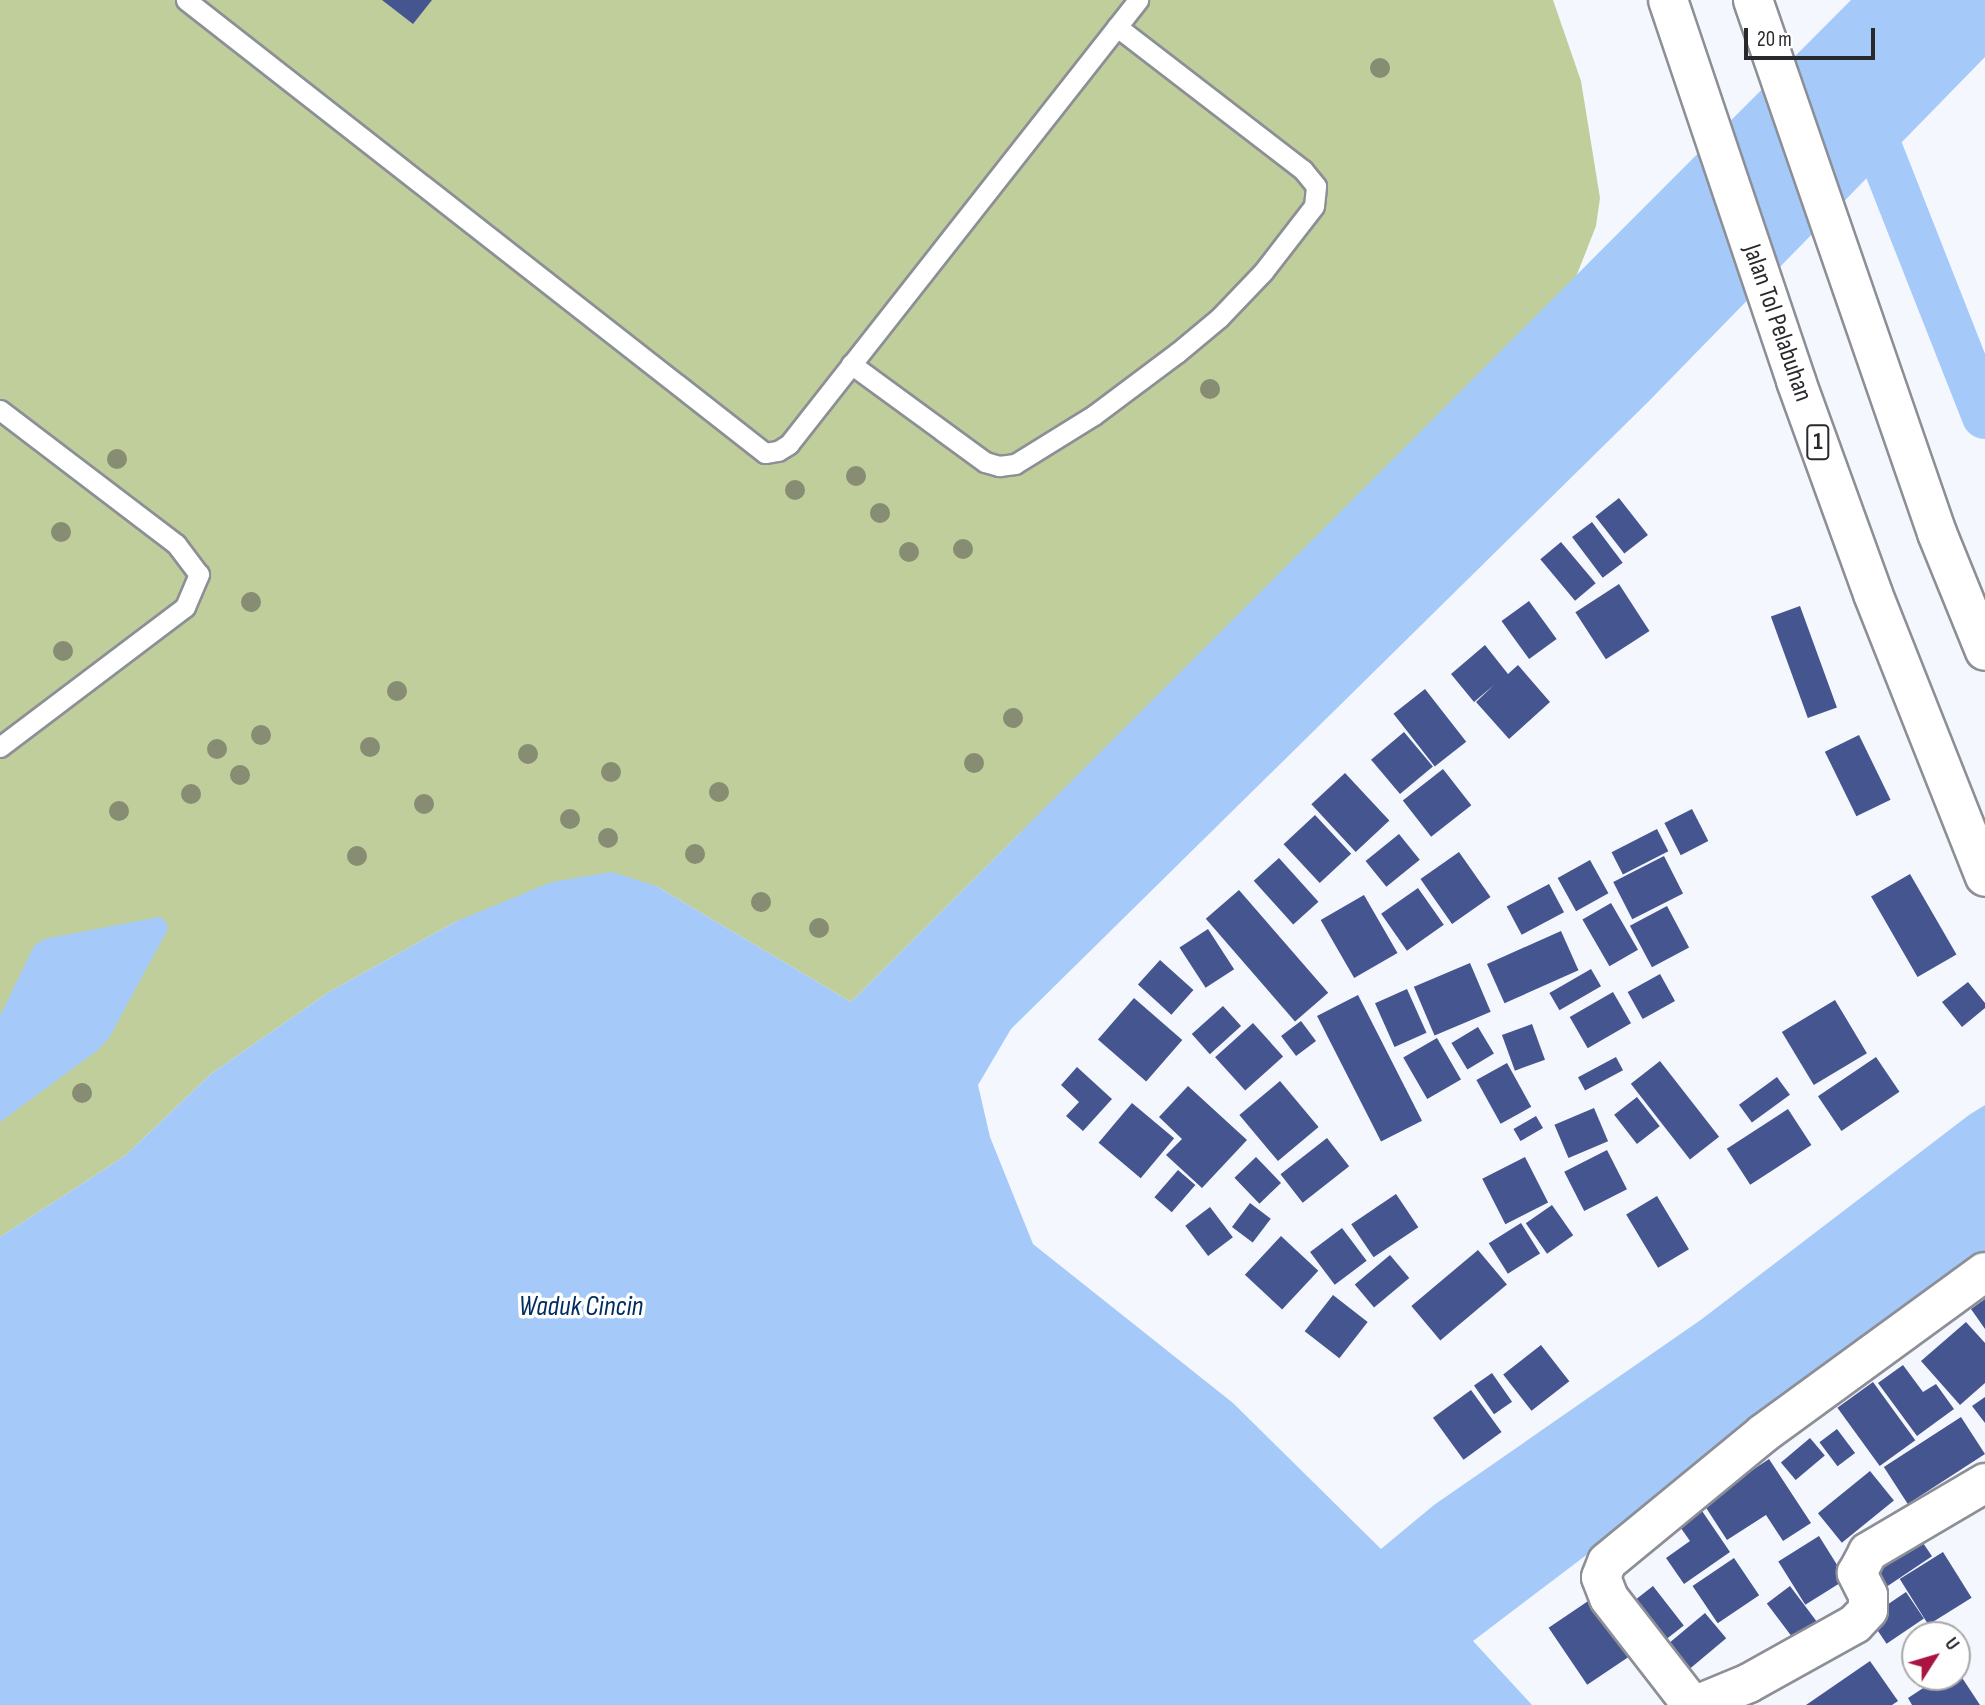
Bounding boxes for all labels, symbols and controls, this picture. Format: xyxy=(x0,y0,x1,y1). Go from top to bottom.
scale bar xyxy=(1747,14,1878,58)
text: 20 m xyxy=(1757,27,1792,52)
street label: Jalan Tol Pelabuhan xyxy=(1736,240,1818,406)
road number: 1 xyxy=(1806,422,1830,462)
water label: Waduk Cincin xyxy=(519,1290,643,1324)
north arrow xyxy=(1901,1621,1971,1691)
text: U xyxy=(1939,1633,1964,1655)

